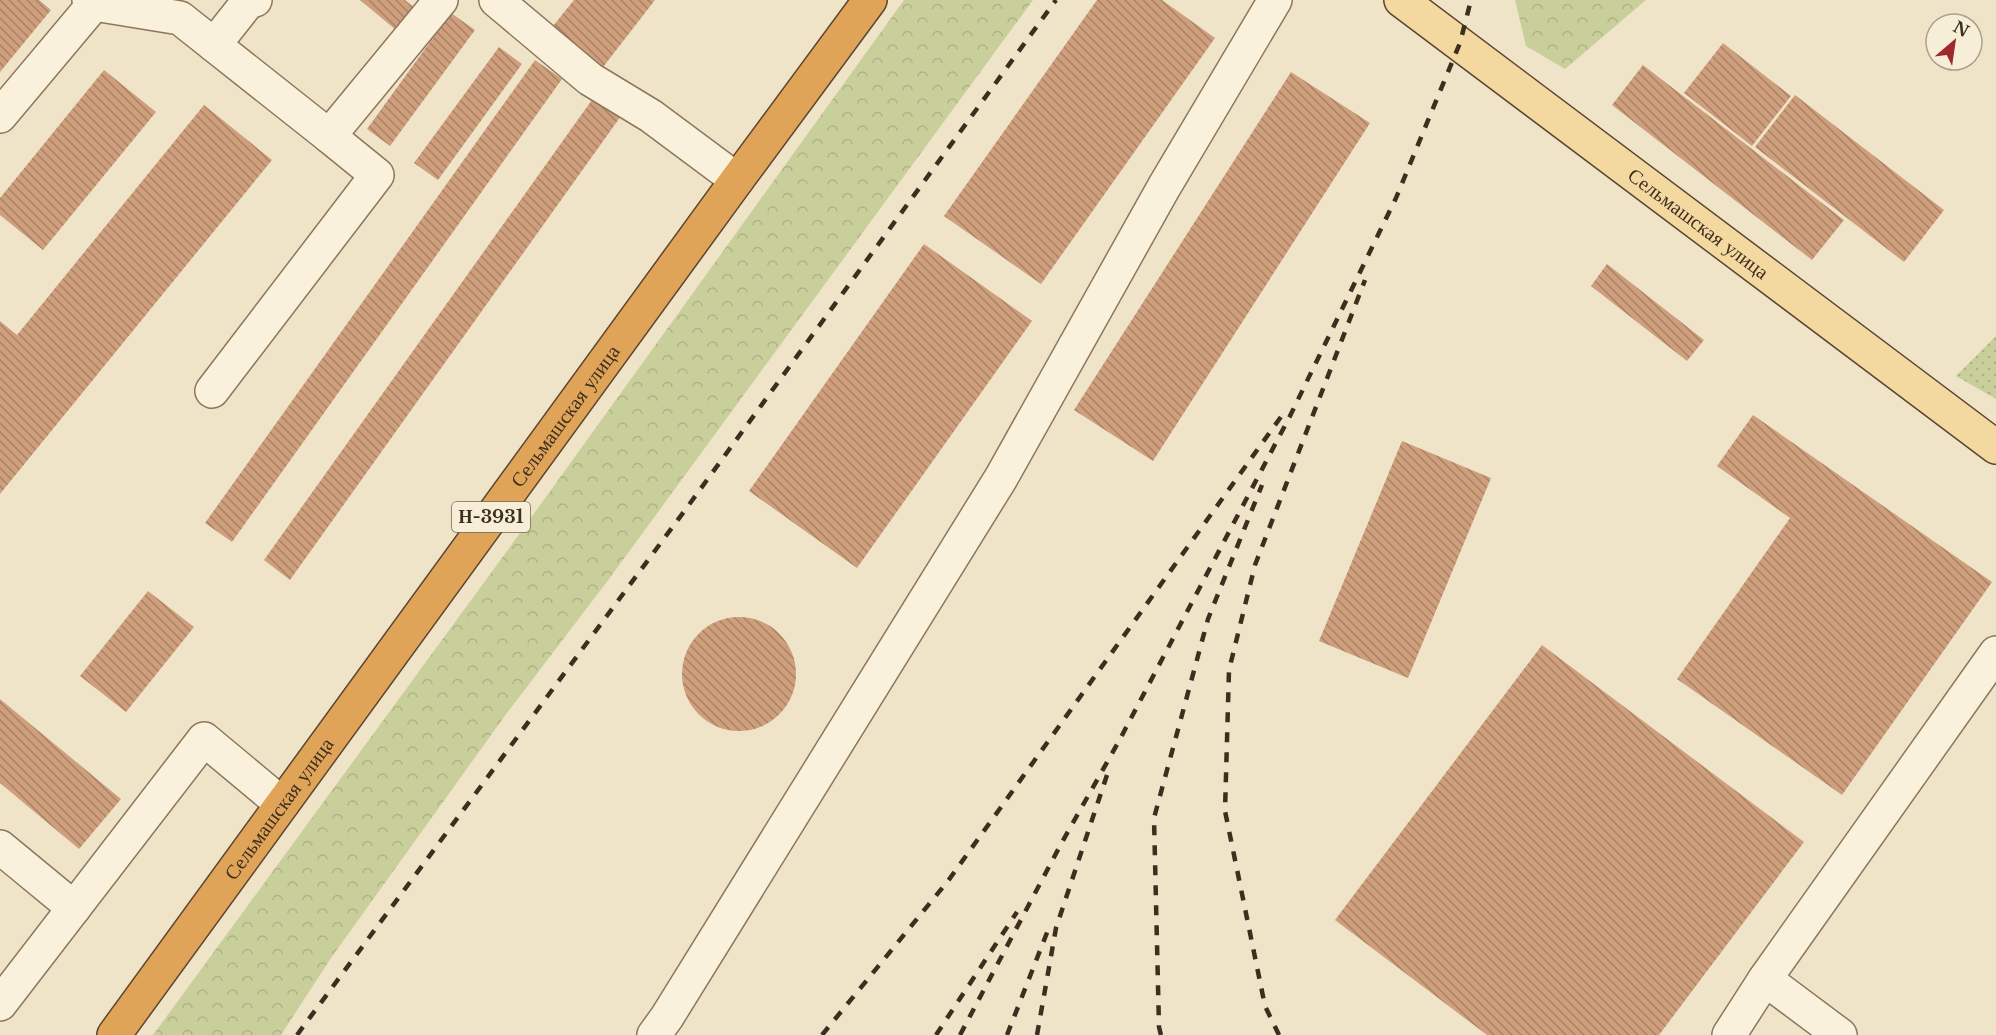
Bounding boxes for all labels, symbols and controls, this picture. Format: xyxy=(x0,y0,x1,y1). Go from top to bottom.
north arrow xyxy=(1924,12,1984,72)
text: N xyxy=(1950,16,1973,41)
street label: Сельмашская улица xyxy=(1623,163,1774,284)
street label: Сельмашская улица xyxy=(505,340,625,492)
road number: Н-3931 xyxy=(452,502,530,532)
street label: Сельмашская улица xyxy=(219,733,339,884)

